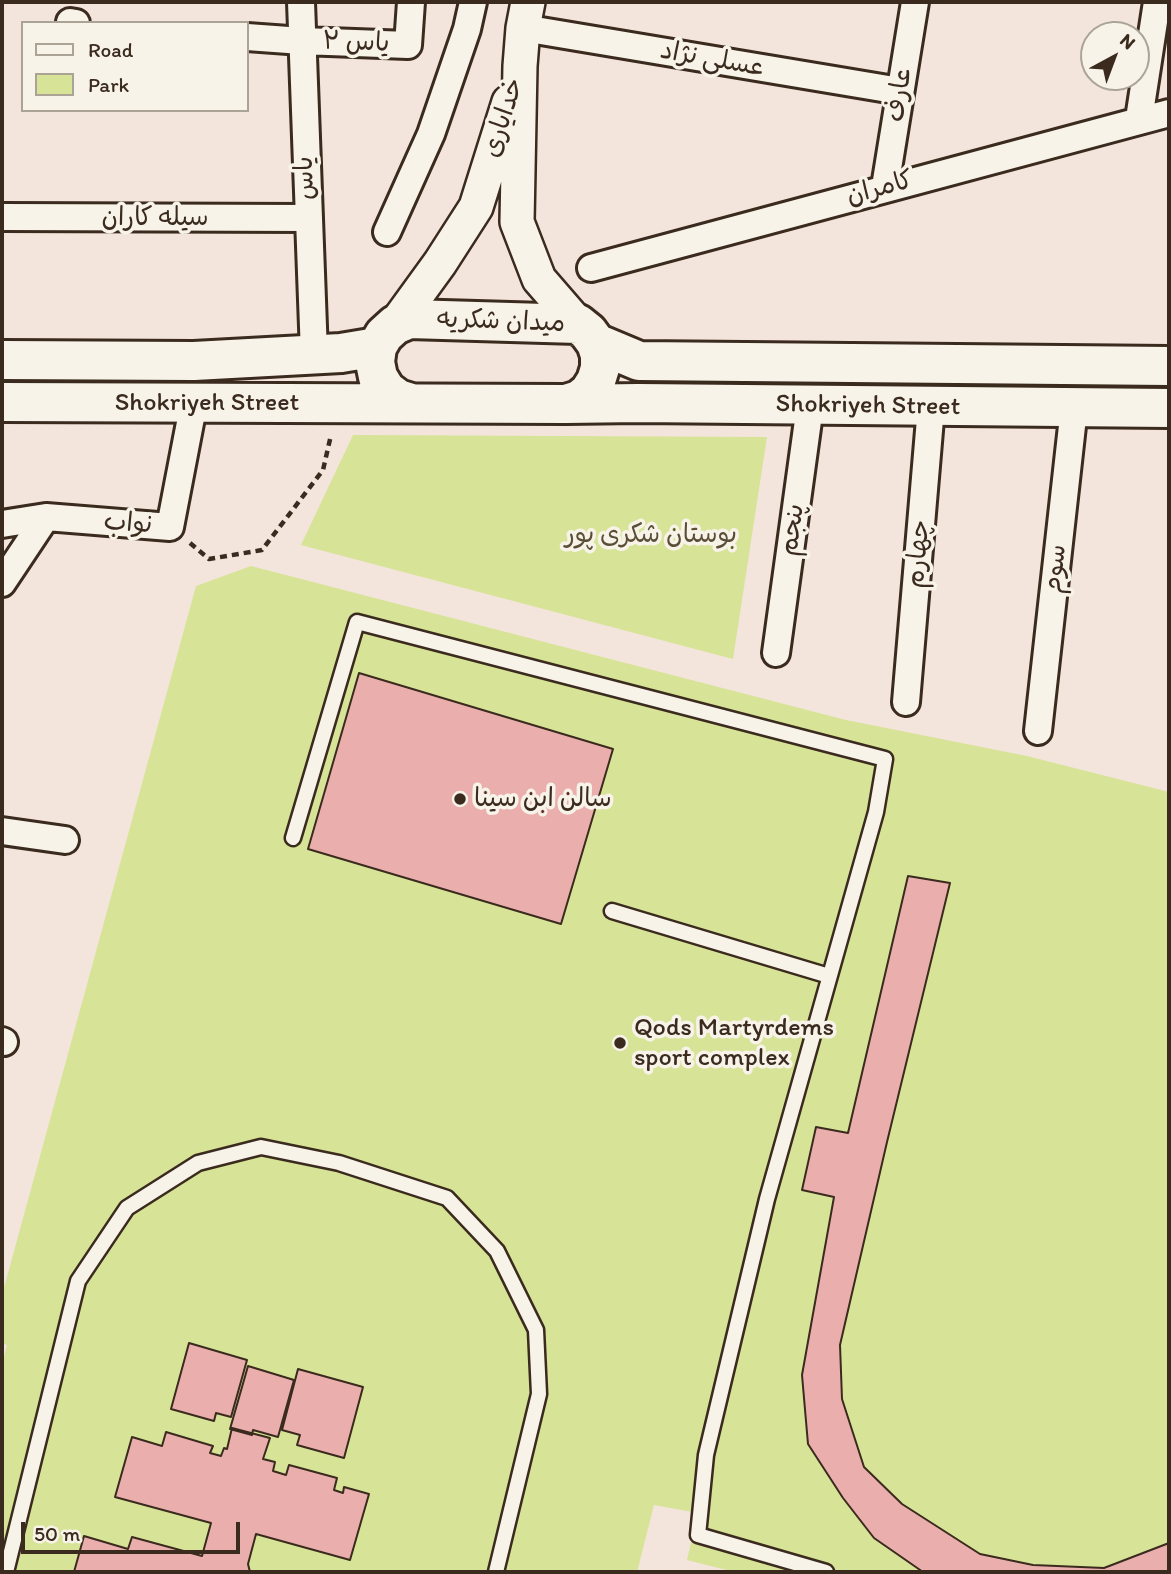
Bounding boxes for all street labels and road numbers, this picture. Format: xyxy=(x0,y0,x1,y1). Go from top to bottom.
street label: یاس ۲ xyxy=(322,26,390,60)
street label: عسلی نژاد xyxy=(658,36,766,84)
street label: عارف xyxy=(880,66,920,124)
street label: خدایاری xyxy=(477,74,531,162)
street label: یاس xyxy=(290,156,322,200)
street label: کامران xyxy=(843,165,917,213)
street label: سیله کاران xyxy=(101,202,209,234)
street label: میدان شکریه xyxy=(436,304,566,340)
street label: Shokriyeh Street xyxy=(115,387,299,419)
street label: Shokriyeh Street xyxy=(775,389,961,423)
street label: پنجم xyxy=(774,502,812,558)
street label: نواب xyxy=(103,507,153,541)
street label: چهارم xyxy=(900,518,938,590)
street label: سوم xyxy=(1038,543,1074,595)

